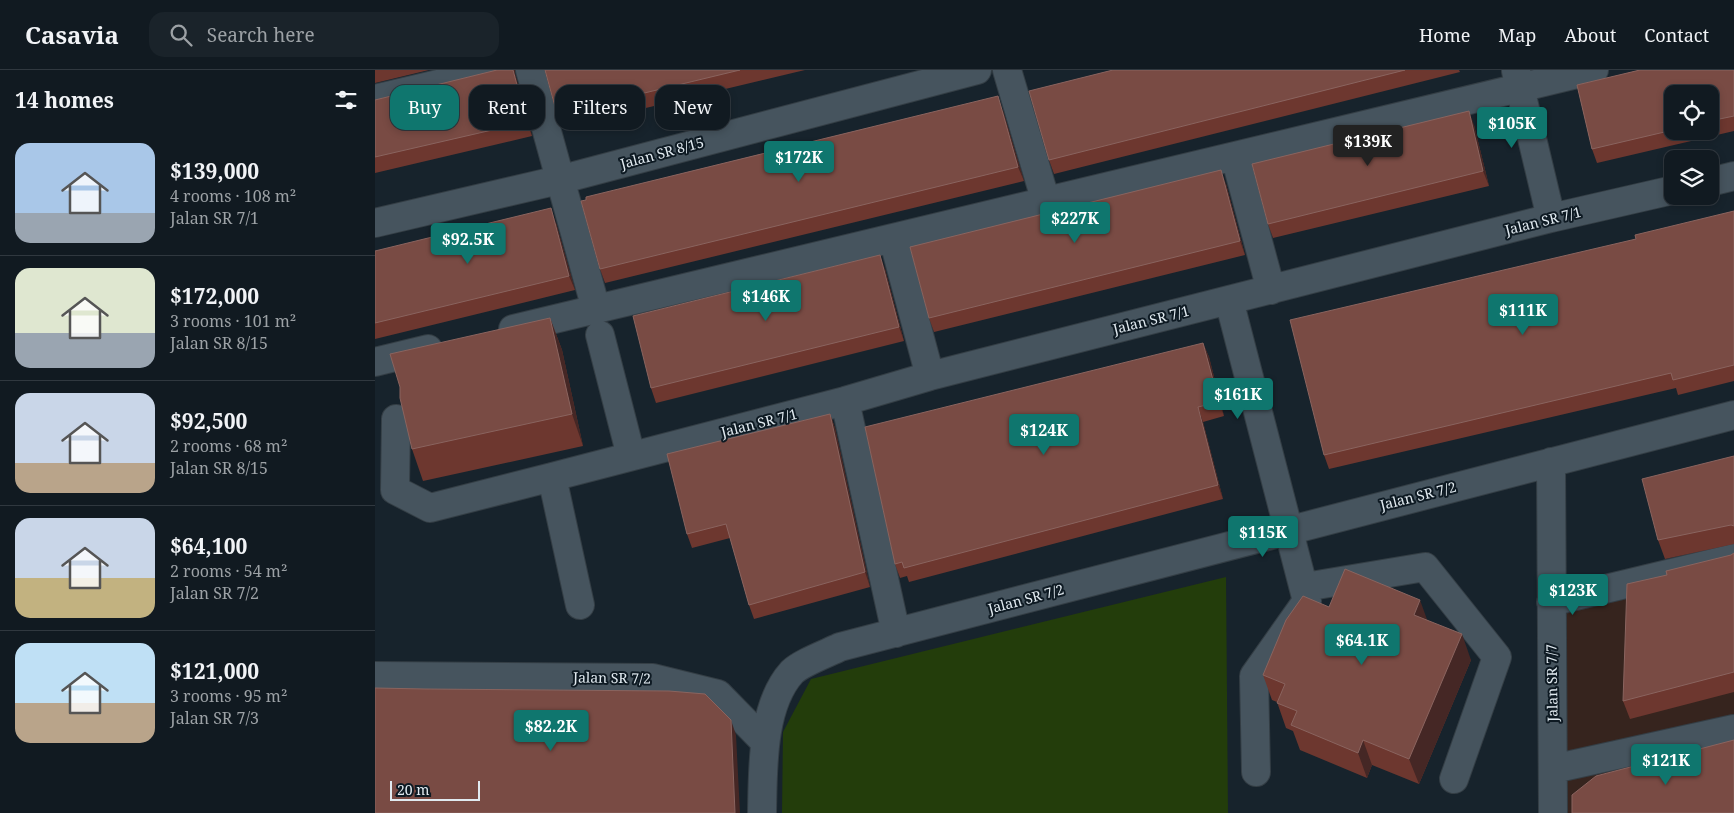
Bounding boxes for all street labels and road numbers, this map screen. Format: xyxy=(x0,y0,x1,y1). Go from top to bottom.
street label: Jalan SR 8/15 xyxy=(617,132,706,173)
street label: Jalan SR 7/1 xyxy=(1502,202,1583,239)
street label: Jalan SR 7/1 xyxy=(1110,301,1191,338)
street label: Jalan SR 7/1 xyxy=(718,404,799,441)
street label: Jalan SR 7/2 xyxy=(1377,477,1458,514)
street label: Jalan SR 7/2 xyxy=(985,579,1066,618)
street label: Jalan SR 7/7 xyxy=(1541,644,1562,723)
street label: Jalan SR 7/2 xyxy=(572,667,651,688)

